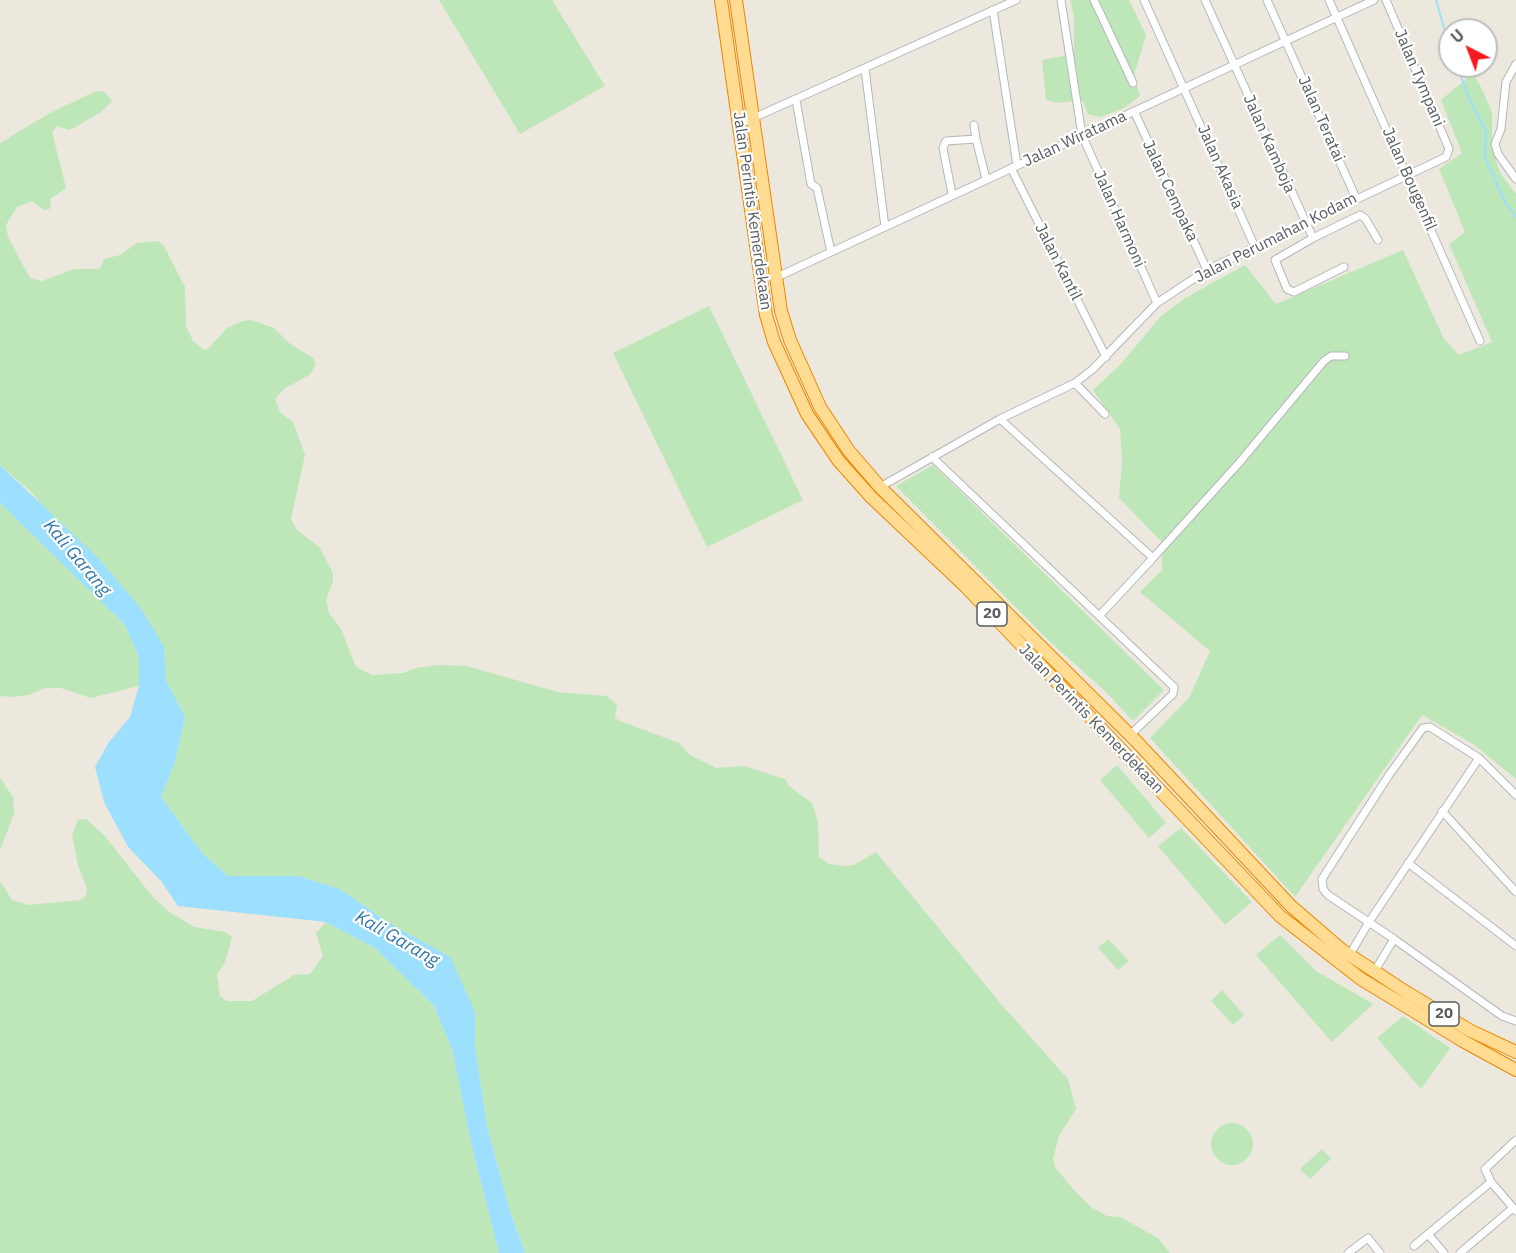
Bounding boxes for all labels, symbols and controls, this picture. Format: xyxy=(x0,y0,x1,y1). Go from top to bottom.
north arrow xyxy=(1438,18,1498,78)
text: U xyxy=(1446,25,1468,47)
street label: Jalan Tympani xyxy=(1390,26,1448,130)
street label: Jalan Teratai xyxy=(1294,73,1348,165)
street label: Jalan Kamboja xyxy=(1239,92,1299,196)
street label: Jalan Wiratama xyxy=(1020,107,1130,171)
street label: Jalan Perintis Kemerdekaan xyxy=(729,110,775,312)
street label: Jalan Akasia xyxy=(1193,122,1247,212)
street label: Jalan Bougenfil xyxy=(1378,125,1440,233)
street label: Jalan Cempaka xyxy=(1138,137,1202,245)
street label: Jalan Harmoni xyxy=(1089,167,1149,271)
street label: Jalan Perumahan Kodam xyxy=(1192,189,1360,287)
street label: Jalan Kantil xyxy=(1030,220,1086,304)
water label: Kali Garang xyxy=(39,515,115,601)
road number: 20 xyxy=(977,602,1007,626)
street label: Jalan Perintis Kemerdekaan xyxy=(1014,640,1168,798)
water label: Kali Garang xyxy=(351,906,443,972)
road number: 20 xyxy=(1429,1002,1459,1026)

